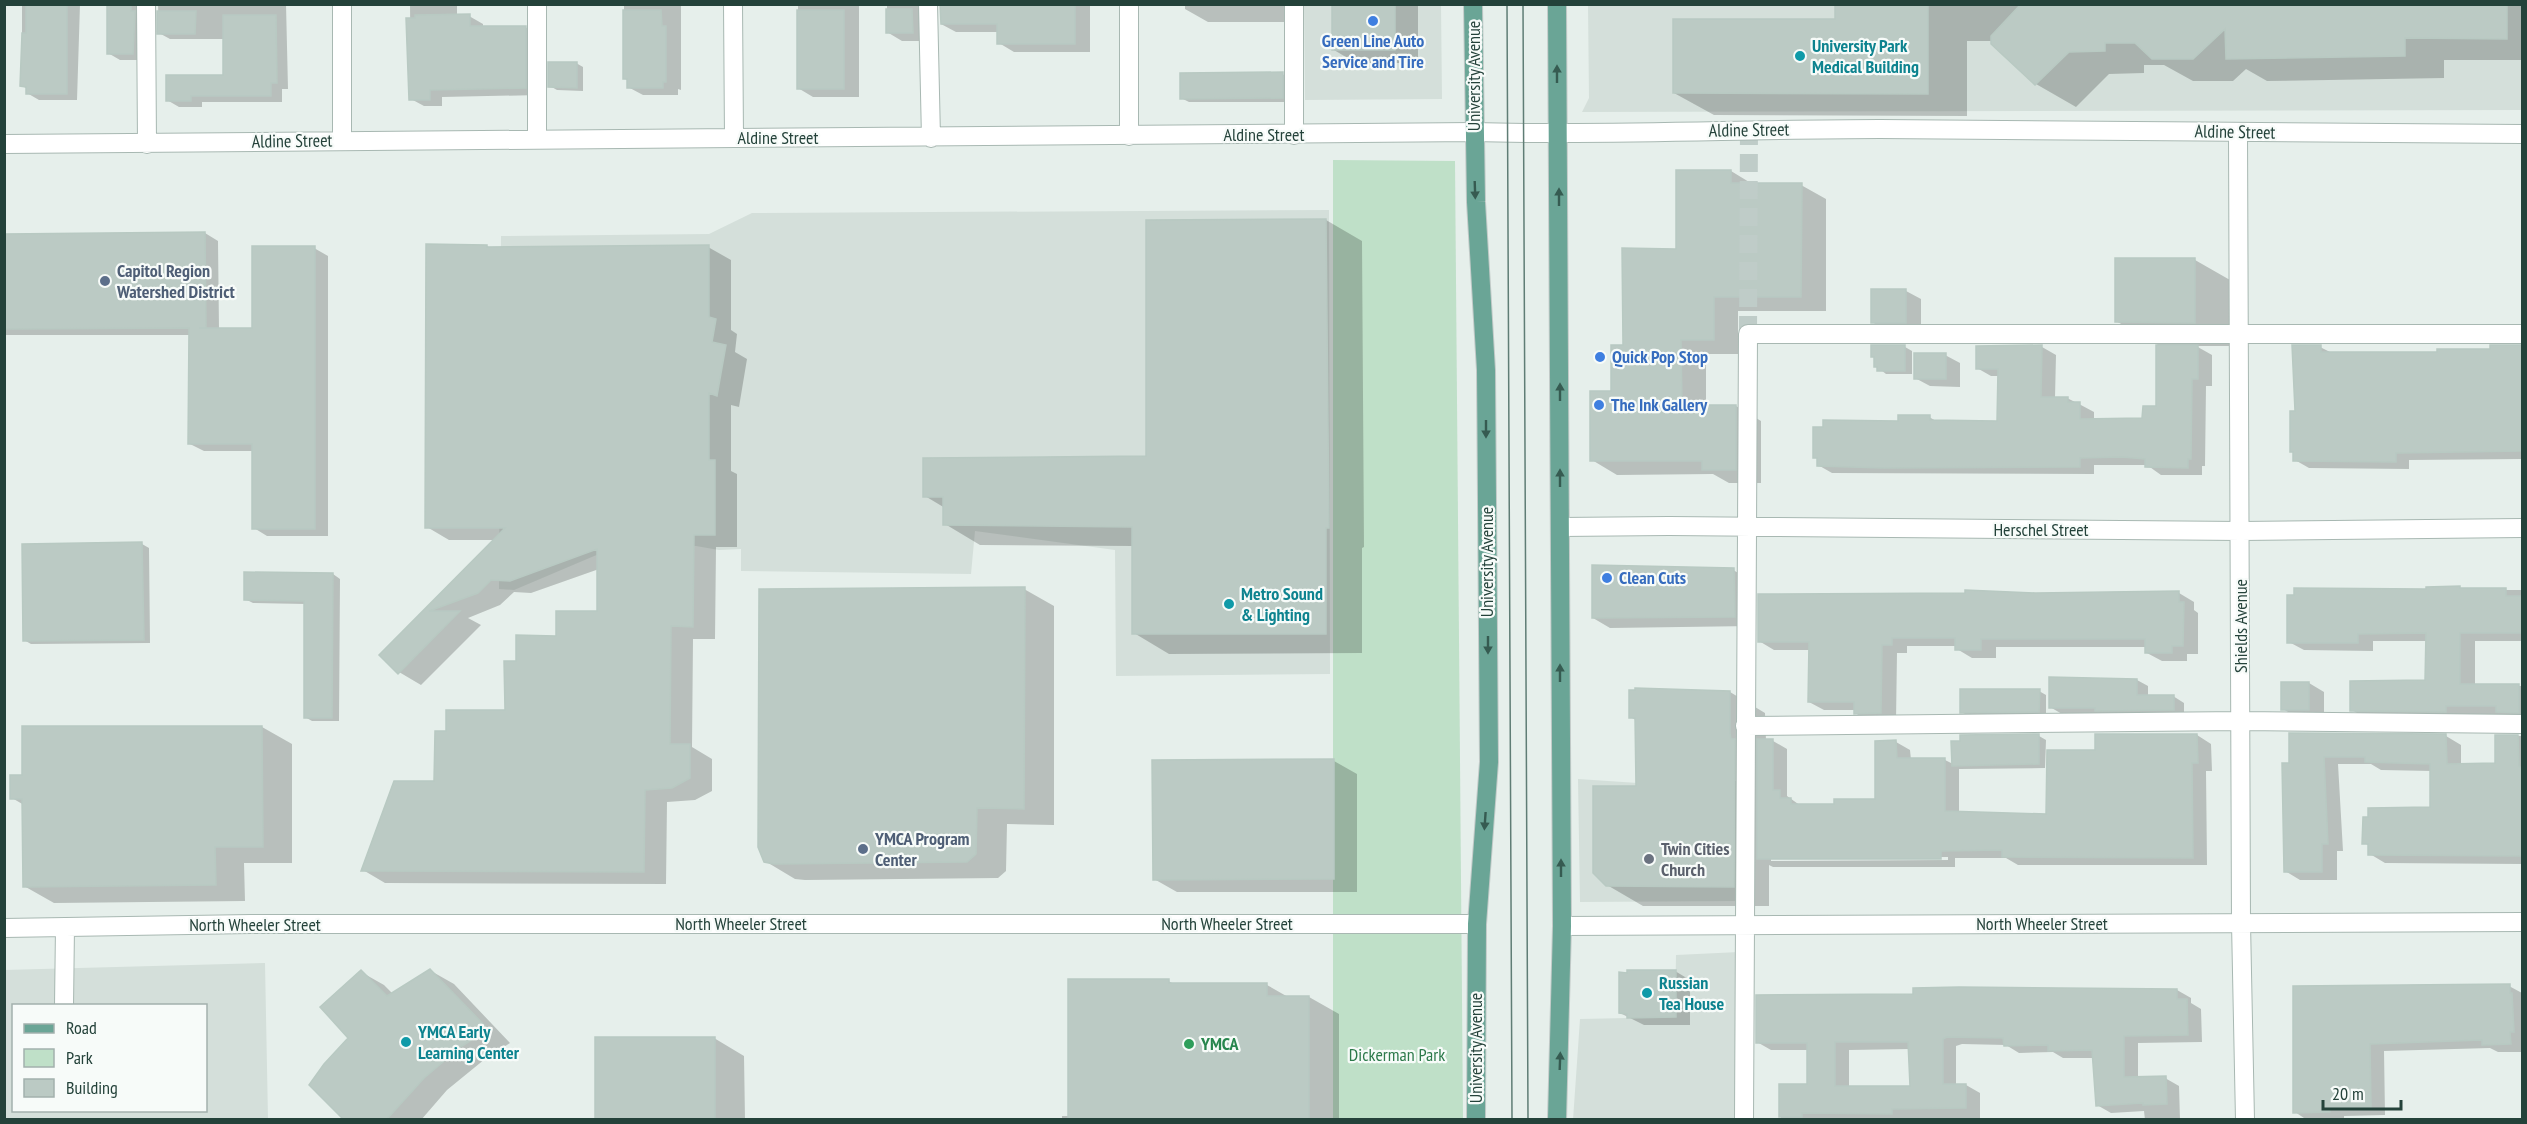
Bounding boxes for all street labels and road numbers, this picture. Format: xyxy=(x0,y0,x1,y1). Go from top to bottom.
street label: University Avenue xyxy=(1462,21,1485,131)
street label: Aldine Street xyxy=(1708,117,1790,142)
street label: Aldine Street xyxy=(2194,119,2276,144)
street label: Aldine Street xyxy=(1224,123,1304,146)
street label: Aldine Street xyxy=(738,126,818,149)
street label: Aldine Street xyxy=(251,128,333,153)
street label: University Avenue xyxy=(1475,507,1498,617)
street label: Herschel Street xyxy=(1993,518,2089,541)
street label: Shields Avenue xyxy=(2229,579,2252,673)
street label: North Wheeler Street xyxy=(675,912,807,935)
street label: North Wheeler Street xyxy=(1161,912,1293,935)
street label: North Wheeler Street xyxy=(1976,912,2108,935)
street label: North Wheeler Street xyxy=(189,913,321,936)
street label: University Avenue xyxy=(1464,993,1487,1103)

